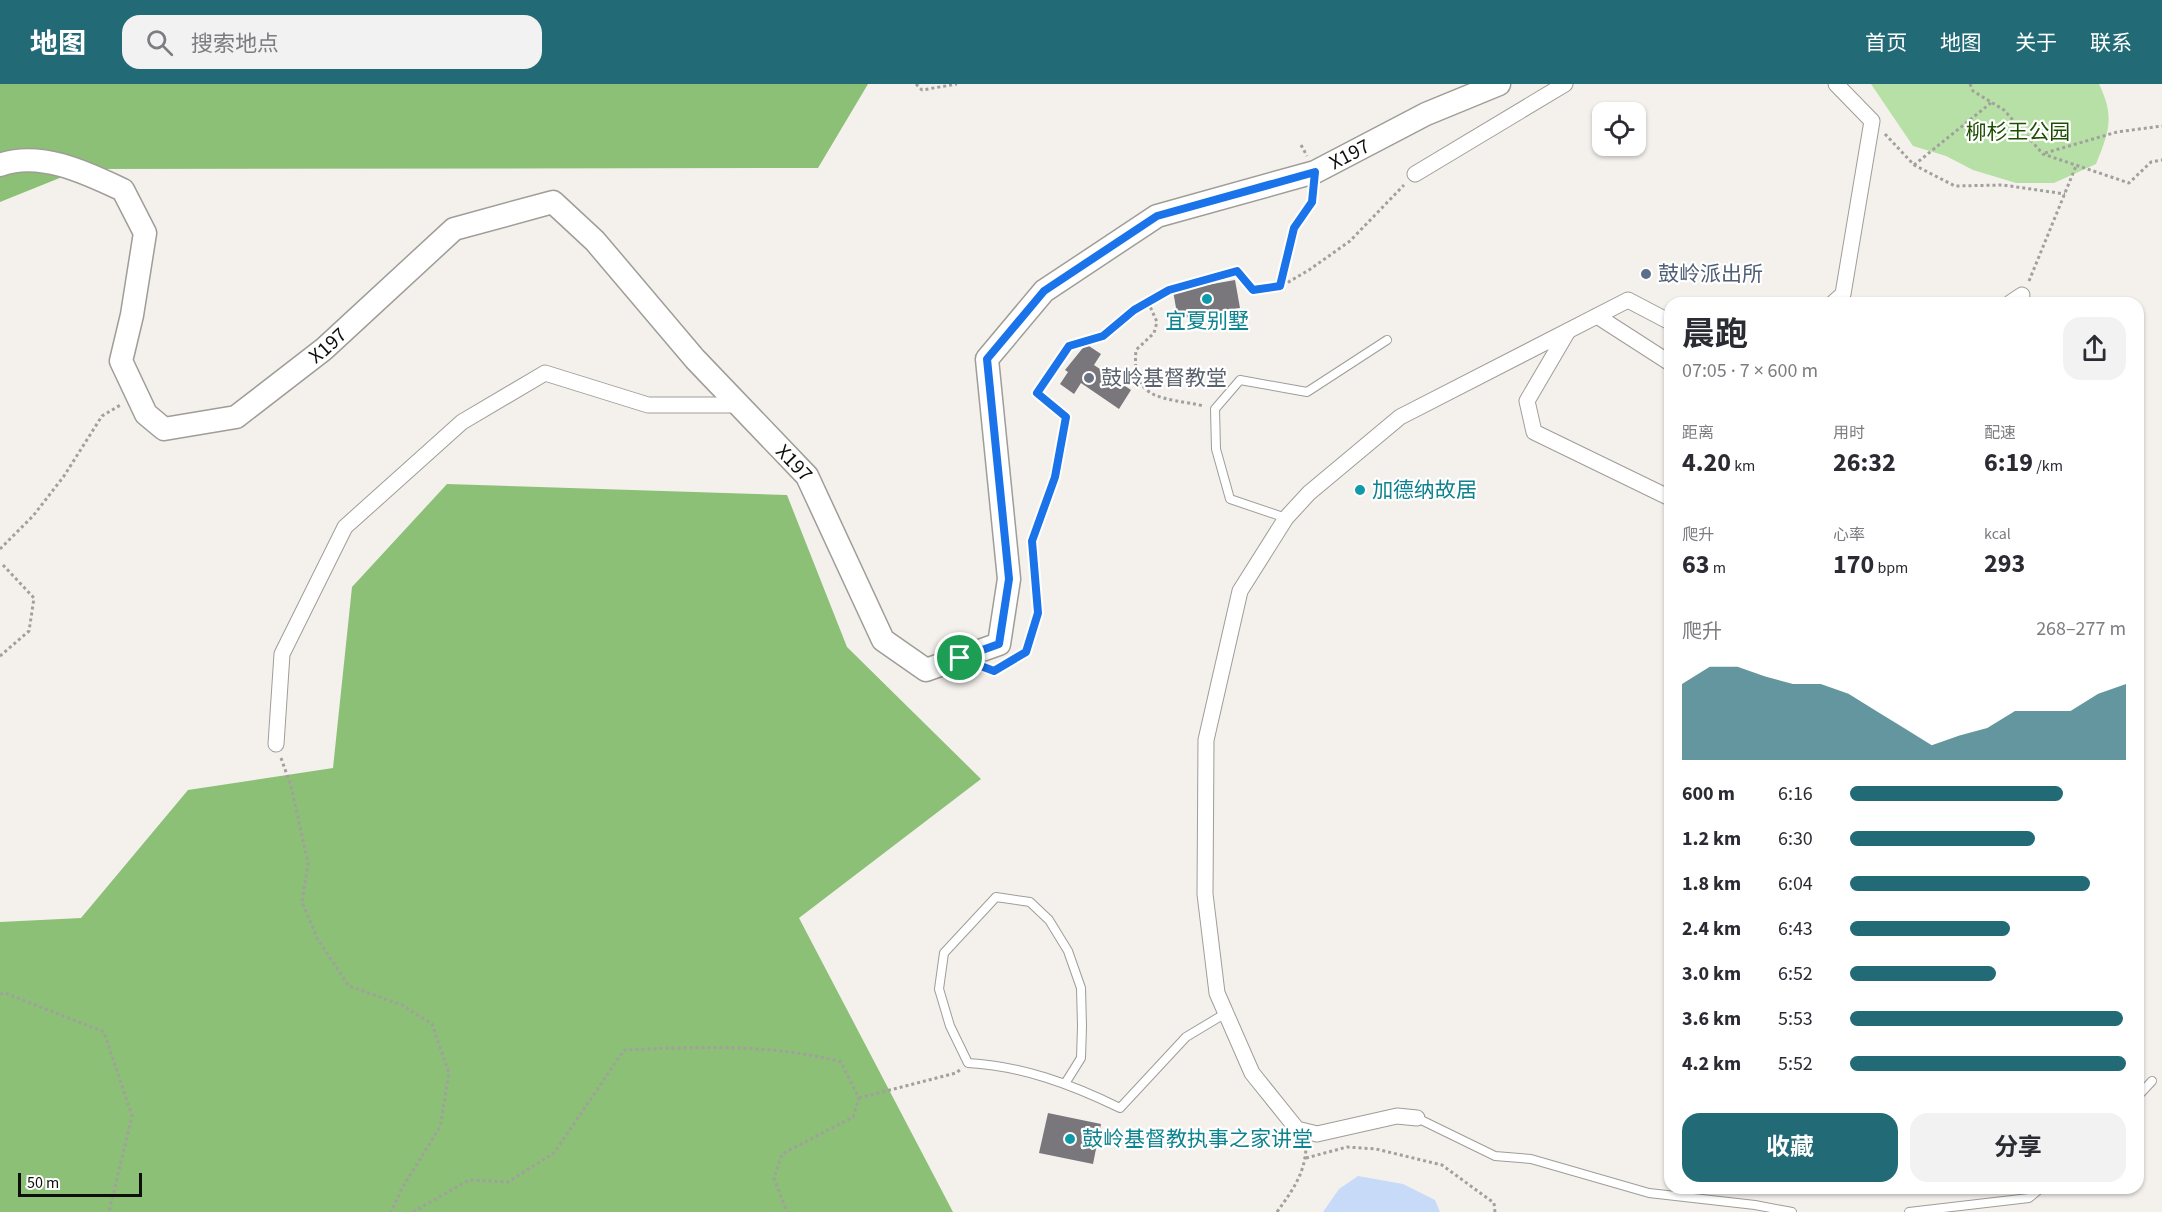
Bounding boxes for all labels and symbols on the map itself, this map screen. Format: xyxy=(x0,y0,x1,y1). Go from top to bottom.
park label: 柳杉王公园 xyxy=(1966,117,2071,147)
street label: X197 xyxy=(1324,131,1375,177)
place label: 鼓岭派出所 xyxy=(1658,259,1763,289)
marker: 鼓岭派出所 xyxy=(1639,267,1653,281)
marker: 宜夏别墅 xyxy=(1200,292,1214,306)
place label: 宜夏别墅 xyxy=(1165,306,1249,336)
street label: X197 xyxy=(302,320,353,371)
place label: 鼓岭基督教堂 xyxy=(1101,363,1227,393)
marker: 鼓岭基督教堂 xyxy=(1082,371,1096,385)
street label: X197 xyxy=(769,437,820,488)
place label: 加德纳故居 xyxy=(1372,475,1477,505)
marker: 加德纳故居 xyxy=(1353,483,1367,497)
pin xyxy=(934,632,985,683)
place label: 鼓岭基督教执事之家讲堂 xyxy=(1082,1124,1313,1154)
marker: 鼓岭基督教执事之家讲堂 xyxy=(1063,1132,1077,1146)
scale bar xyxy=(18,1170,142,1198)

